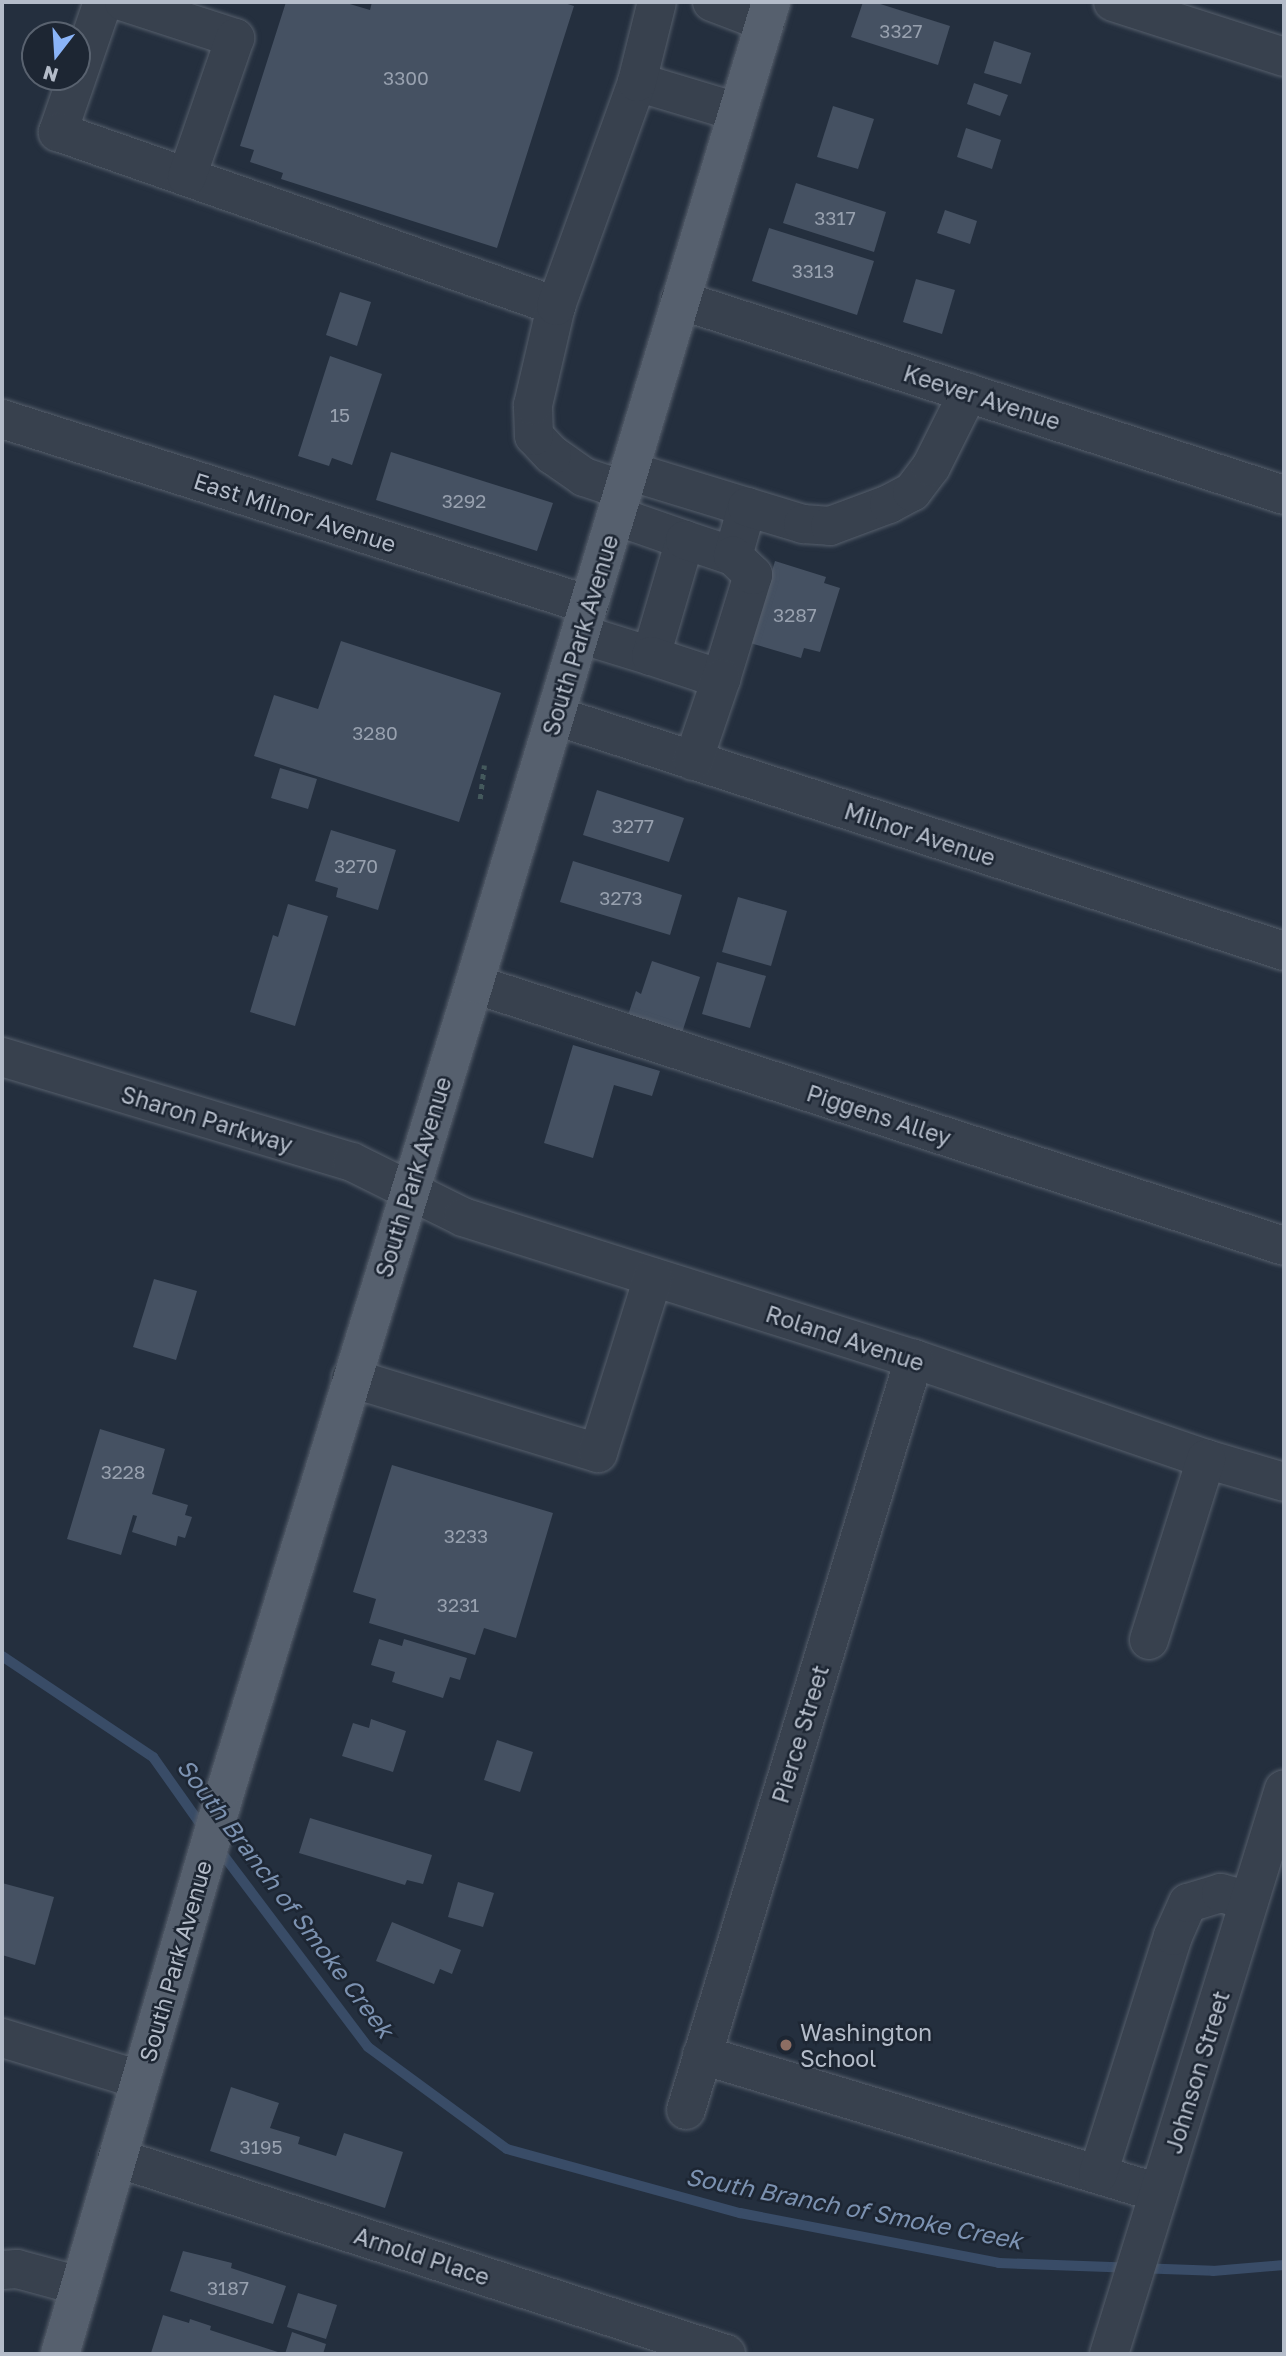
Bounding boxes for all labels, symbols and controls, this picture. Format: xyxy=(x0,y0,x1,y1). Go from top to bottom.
house number: 3327 xyxy=(879,20,923,42)
north arrow xyxy=(21,21,91,91)
text: N xyxy=(40,62,61,88)
house number: 3300 xyxy=(383,67,429,89)
house number: 3317 xyxy=(814,207,856,229)
house number: 3313 xyxy=(792,260,834,282)
street label: Keever Avenue xyxy=(900,359,1064,435)
house number: 15 xyxy=(330,404,350,426)
street label: East Milnor Avenue xyxy=(190,466,400,558)
house number: 3292 xyxy=(442,490,486,512)
street label: South Park Avenue xyxy=(536,531,624,739)
house number: 3287 xyxy=(773,604,817,626)
house number: 3280 xyxy=(352,722,398,744)
street label: Milnor Avenue xyxy=(841,797,999,871)
house number: 3277 xyxy=(612,815,654,837)
house number: 3270 xyxy=(334,855,378,877)
house number: 3273 xyxy=(599,887,643,909)
street label: South Park Avenue xyxy=(369,1073,457,1281)
street label: Piggens Alley xyxy=(803,1079,955,1151)
street label: Sharon Parkway xyxy=(118,1080,296,1158)
street label: Roland Avenue xyxy=(762,1299,928,1377)
house number: 3228 xyxy=(101,1461,145,1483)
house number: 3233 xyxy=(444,1525,488,1547)
house number: 3231 xyxy=(437,1594,479,1616)
street label: Pierce Street xyxy=(766,1662,834,1806)
water label: South Branch of Smoke Creek xyxy=(172,1753,400,2043)
street label: South Park Avenue xyxy=(133,1857,217,2065)
street label: Johnson Street xyxy=(1159,1987,1235,2157)
place label: Washington School xyxy=(800,2018,932,2072)
marker: Washington School xyxy=(778,2037,794,2053)
house number: 3195 xyxy=(240,2136,282,2158)
water label: South Branch of Smoke Creek xyxy=(684,2161,1024,2255)
street label: Arnold Place xyxy=(351,2221,493,2291)
house number: 3187 xyxy=(207,2277,249,2299)

